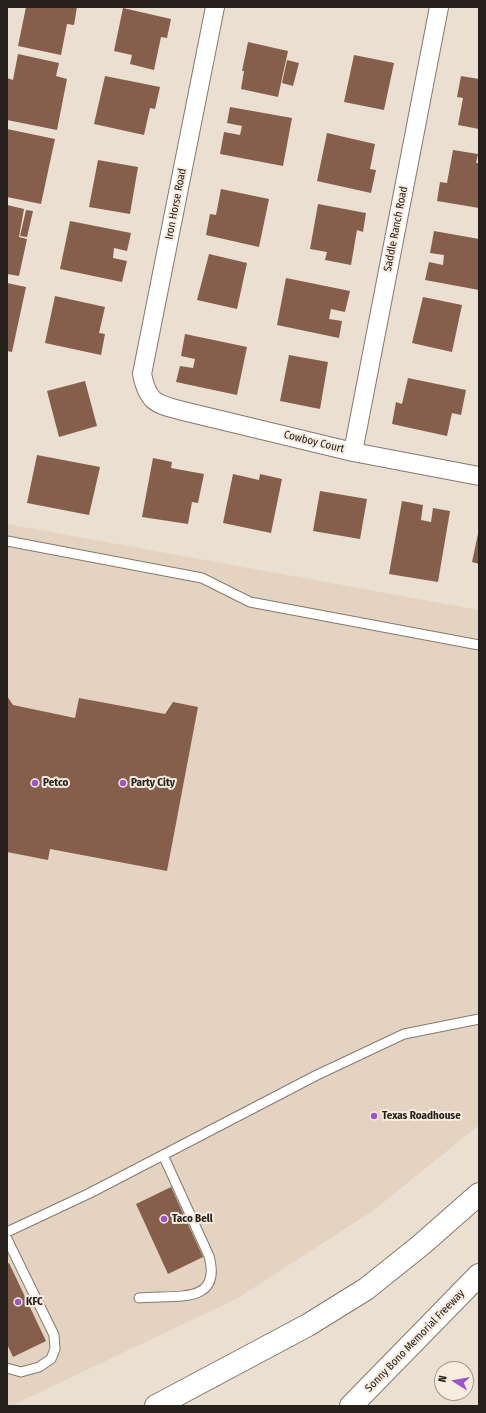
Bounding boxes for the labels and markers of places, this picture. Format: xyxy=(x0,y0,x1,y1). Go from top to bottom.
place label: Petco xyxy=(43,776,68,790)
place label: Party City xyxy=(131,776,175,790)
marker: Petco xyxy=(30,778,40,788)
marker: Party City xyxy=(118,778,128,788)
place label: Texas Roadhouse xyxy=(382,1109,461,1123)
marker: Texas Roadhouse xyxy=(369,1111,379,1121)
place label: Taco Bell xyxy=(172,1212,213,1226)
marker: Taco Bell xyxy=(159,1214,169,1224)
place label: KFC xyxy=(26,1295,43,1309)
marker: KFC xyxy=(13,1297,23,1307)

